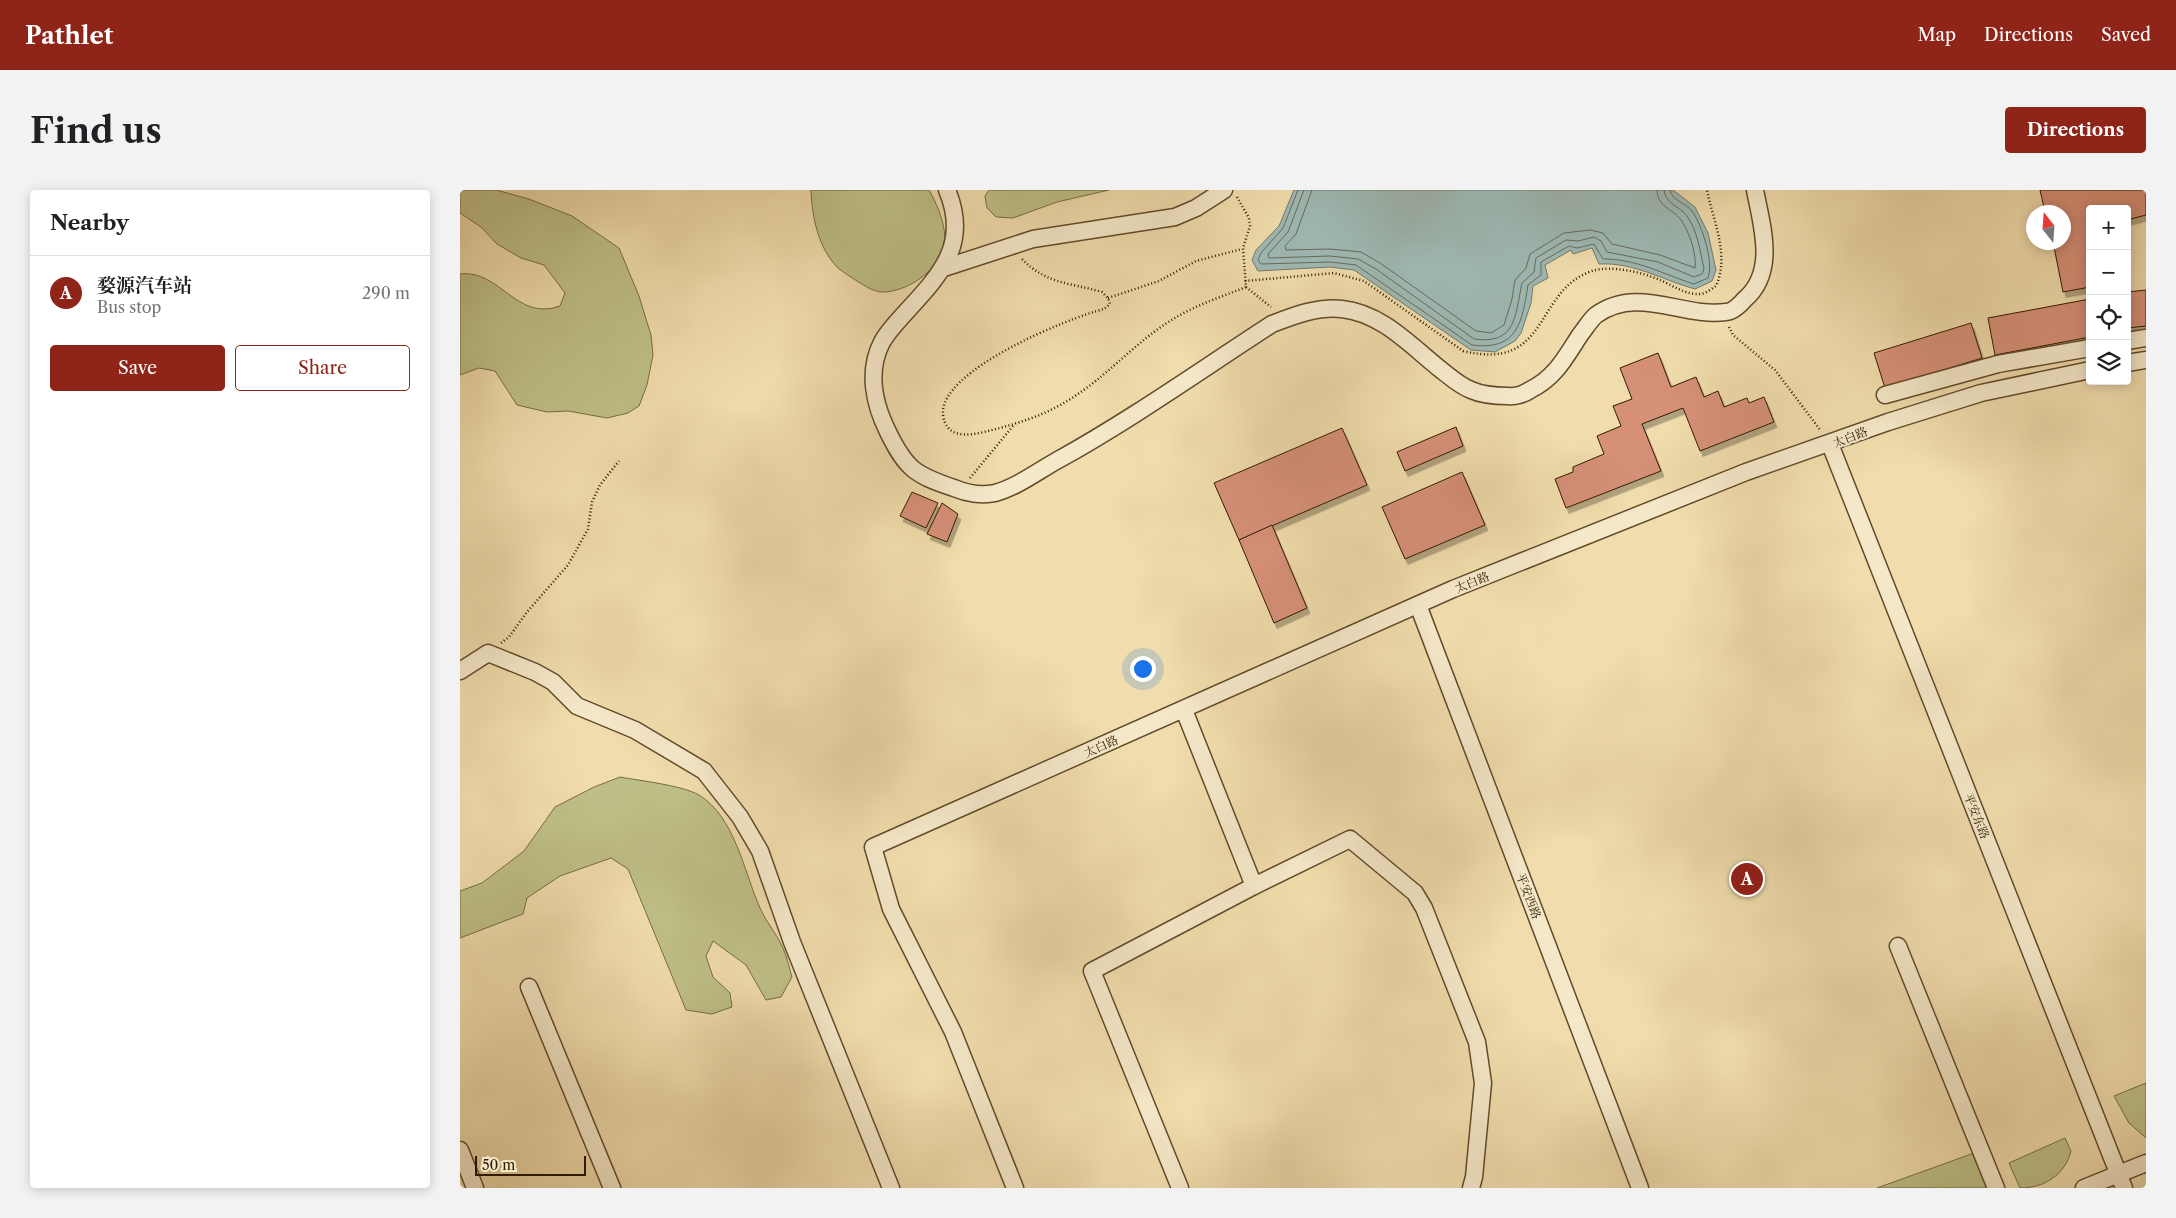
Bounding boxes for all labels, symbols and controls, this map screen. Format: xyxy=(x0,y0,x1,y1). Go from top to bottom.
text: Pathlet xyxy=(25,21,113,50)
text: Map xyxy=(1917,24,1956,46)
text: Directions xyxy=(1984,24,2073,46)
text: Saved xyxy=(2101,24,2151,46)
button: Directions xyxy=(2005,107,2146,153)
text: Find us xyxy=(30,109,162,152)
north arrow xyxy=(2026,205,2071,250)
map controls xyxy=(2086,205,2131,385)
button: + xyxy=(2086,205,2131,250)
text: Nearby xyxy=(50,210,129,235)
button: − xyxy=(2086,250,2131,295)
text: 婺源汽车站 xyxy=(97,274,192,297)
text: A xyxy=(60,283,72,303)
text: 290 m xyxy=(362,283,410,303)
button: locate xyxy=(2086,295,2131,340)
text: Bus stop xyxy=(97,297,161,317)
button: layers xyxy=(2086,340,2131,385)
button: Save xyxy=(50,345,225,391)
button: Share xyxy=(235,345,410,391)
street label: 太白路 xyxy=(1831,424,1869,450)
street label: 太白路 xyxy=(1452,568,1492,596)
your location xyxy=(1130,656,1156,682)
street label: 太白路 xyxy=(1081,732,1121,760)
street label: 平安东路 xyxy=(1961,791,1993,841)
pin: A xyxy=(1731,860,1763,898)
street label: 平安西路 xyxy=(1513,871,1545,921)
scale bar xyxy=(475,1153,586,1176)
text: 50 m xyxy=(482,1156,515,1174)

